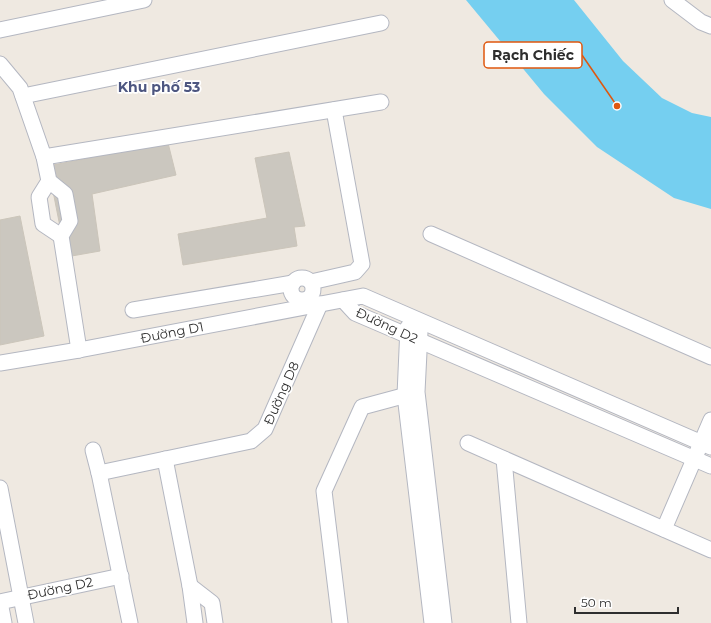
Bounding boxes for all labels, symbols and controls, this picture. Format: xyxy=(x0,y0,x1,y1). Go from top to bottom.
callout: Rạch Chiếc xyxy=(484,42,582,68)
text: Rạch Chiếc xyxy=(492,46,575,64)
district label: Khu phố 53 xyxy=(118,78,200,96)
street label: Đường D2 xyxy=(353,304,421,346)
street label: Đường D1 xyxy=(139,318,205,346)
street label: Đường D8 xyxy=(260,359,302,427)
street label: Đường D2 xyxy=(26,573,94,603)
scale bar xyxy=(575,589,678,615)
text: 50 m xyxy=(581,595,612,610)

